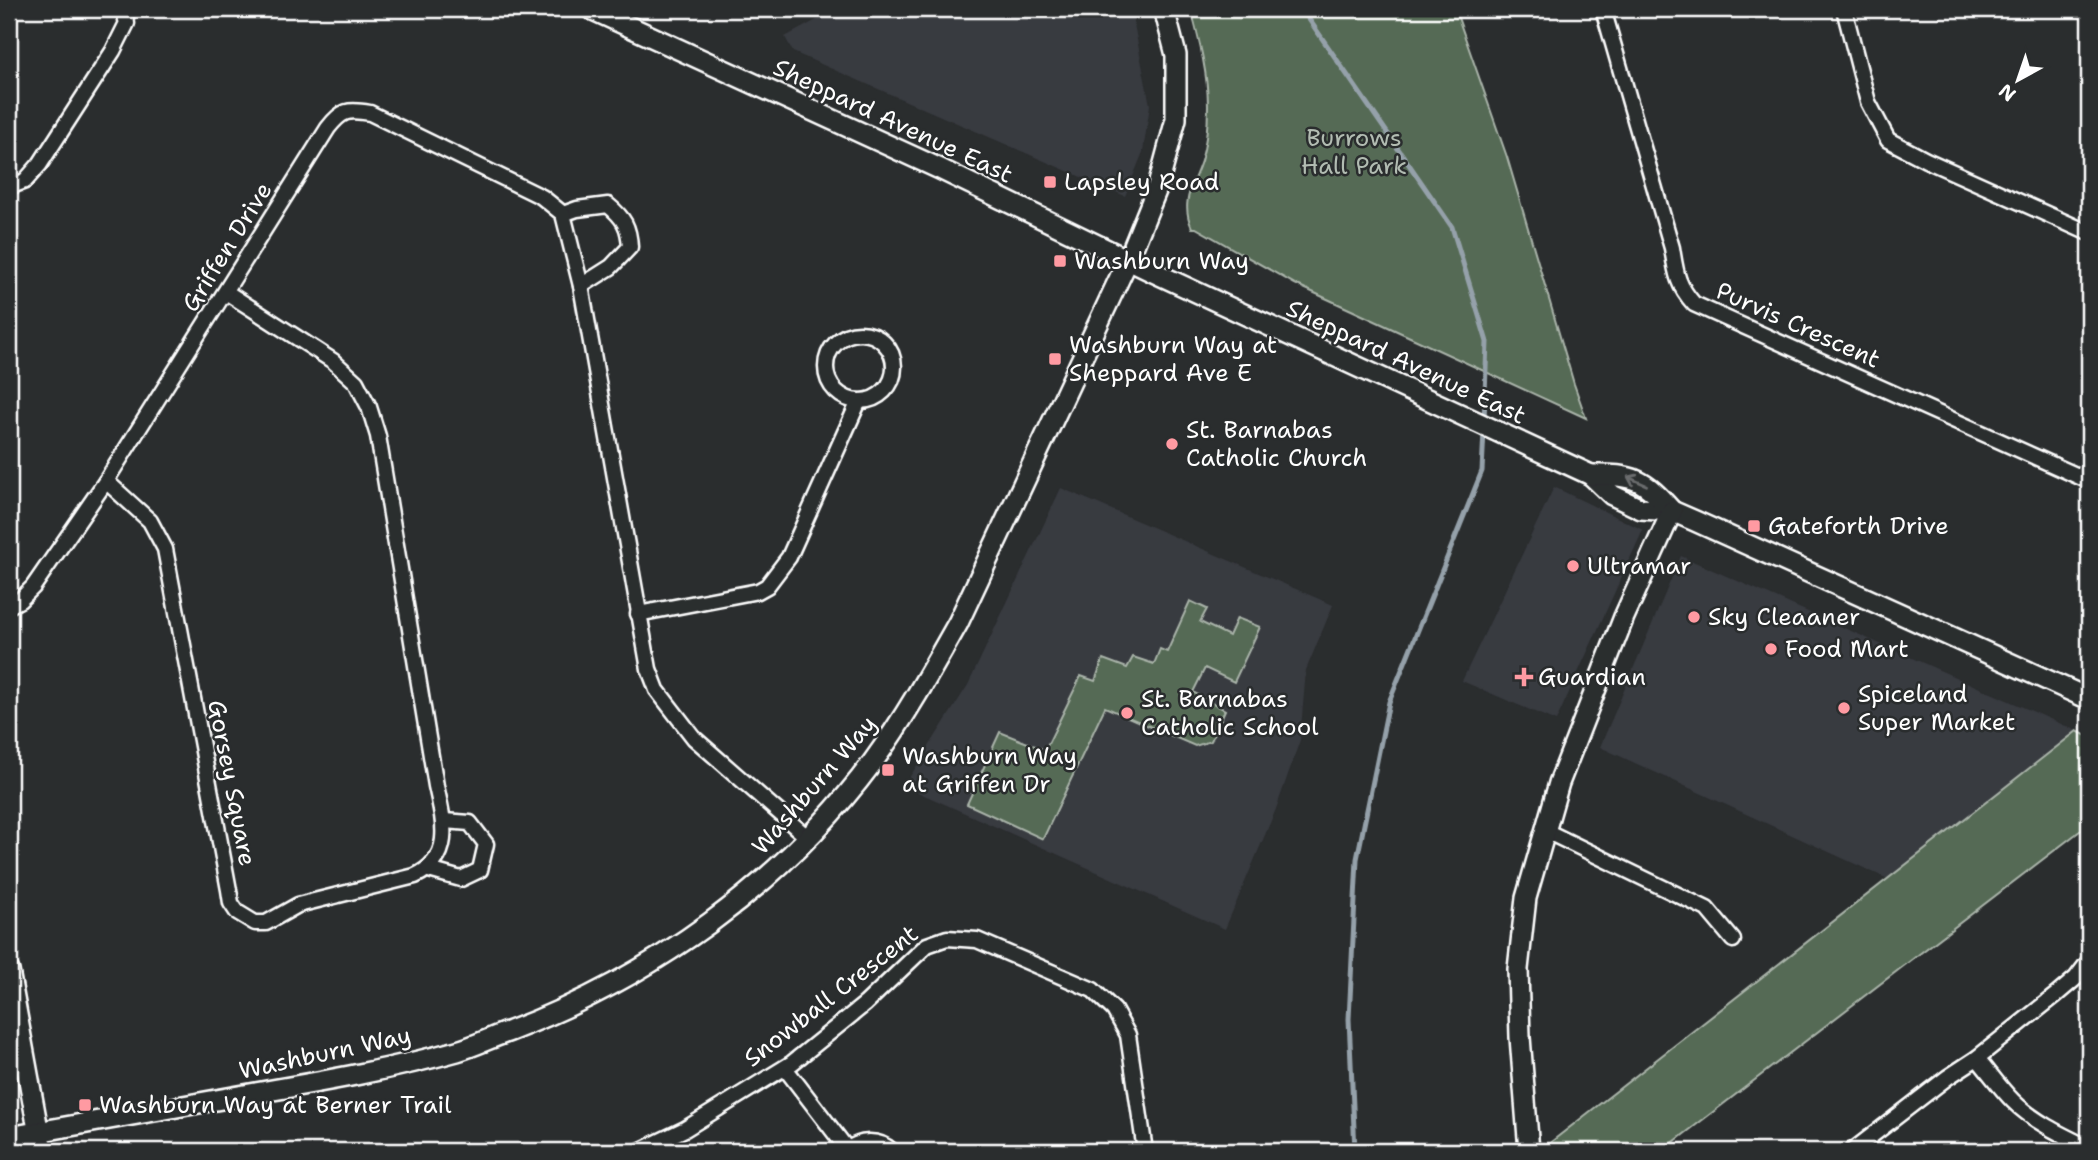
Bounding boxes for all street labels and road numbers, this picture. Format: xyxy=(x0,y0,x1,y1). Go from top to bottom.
street label: Sheppard Avenue East xyxy=(768,51,1018,191)
street label: Griffen Drive xyxy=(174,176,280,318)
street label: Purvis Crescent xyxy=(1711,275,1885,375)
street label: Sheppard Avenue East xyxy=(1281,292,1531,432)
street label: Gorsey Square xyxy=(200,697,264,869)
street label: Washburn Way xyxy=(745,708,883,862)
street label: Snowball Crescent xyxy=(737,918,925,1074)
street label: Washburn Way xyxy=(236,1019,414,1087)

